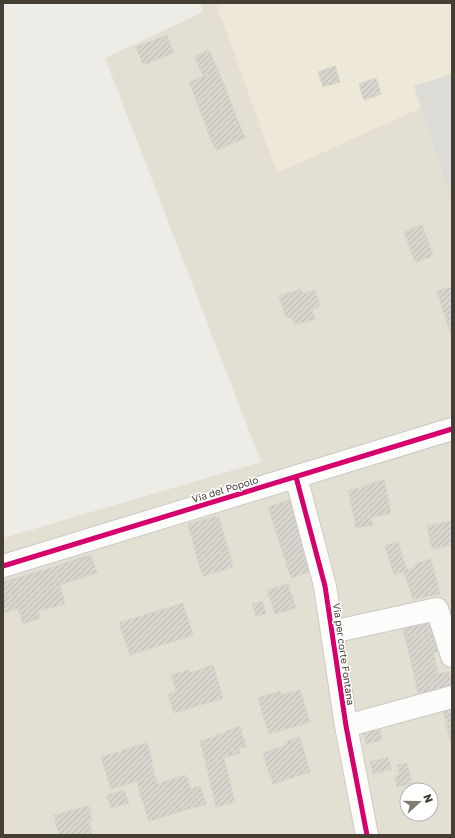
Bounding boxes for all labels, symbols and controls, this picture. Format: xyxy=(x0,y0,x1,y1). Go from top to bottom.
street label: Via del Popolo xyxy=(190,473,260,505)
street label: Via per corte Fontana xyxy=(331,602,357,706)
north arrow xyxy=(399,782,439,822)
text: N xyxy=(421,792,436,804)

